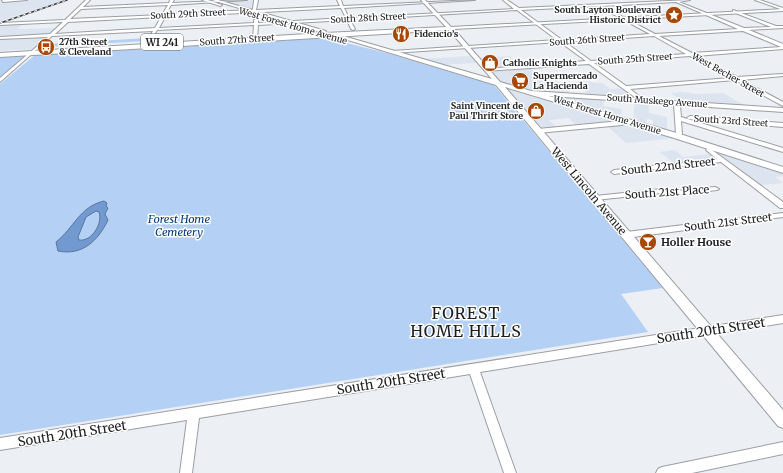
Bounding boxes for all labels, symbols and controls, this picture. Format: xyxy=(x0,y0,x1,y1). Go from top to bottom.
place label: South Layton Boulevard Historic District xyxy=(554,4,661,25)
street label: West Forest Home Avenue xyxy=(237,5,349,46)
place icon: South Layton Boulevard Historic District xyxy=(664,5,684,25)
street label: South 29th Street xyxy=(150,6,227,21)
street label: South 28th Street xyxy=(330,10,407,25)
restaurant icon: Fidencio’s xyxy=(391,24,411,44)
place label: Fidencio’s xyxy=(414,28,459,39)
street label: South 27th Street xyxy=(199,31,275,48)
street label: South 26th Street xyxy=(549,31,626,48)
road number: WI 241 xyxy=(141,34,183,50)
place label: 27th Street & Cleveland xyxy=(59,36,112,57)
bus stop icon: 27th Street & Cleveland xyxy=(36,37,56,57)
street label: South 25th Street xyxy=(597,50,673,67)
street label: West Becher Street xyxy=(689,50,767,99)
shop icon: Catholic Knights xyxy=(480,53,500,73)
place label: Catholic Knights xyxy=(503,57,577,68)
place label: Supermercado La Hacienda xyxy=(533,70,598,91)
supermarket icon: Supermercado La Hacienda xyxy=(510,71,530,91)
street label: South Muskego Avenue xyxy=(606,91,708,110)
street label: West Forest Home Avenue xyxy=(551,93,663,136)
place label: Saint Vincent de Paul Thrift Store xyxy=(449,100,523,121)
shop icon: Saint Vincent de Paul Thrift Store xyxy=(526,101,546,121)
street label: South 23rd Street xyxy=(693,112,769,129)
street label: West Lincoln Avenue xyxy=(548,144,630,238)
street label: South 22nd Street xyxy=(620,154,717,178)
street label: South 21st Place xyxy=(624,182,710,202)
street label: South 21st Street xyxy=(683,210,774,234)
park label: Forest Home Cemetery xyxy=(147,212,210,239)
bar icon: Holler House xyxy=(638,232,658,252)
place label: Holler House xyxy=(661,235,731,249)
district label: FOREST HOME HILLS xyxy=(410,303,522,341)
street label: South 20th Street xyxy=(656,314,767,347)
street label: South 20th Street xyxy=(336,365,447,398)
street label: South 20th Street xyxy=(17,417,128,450)

